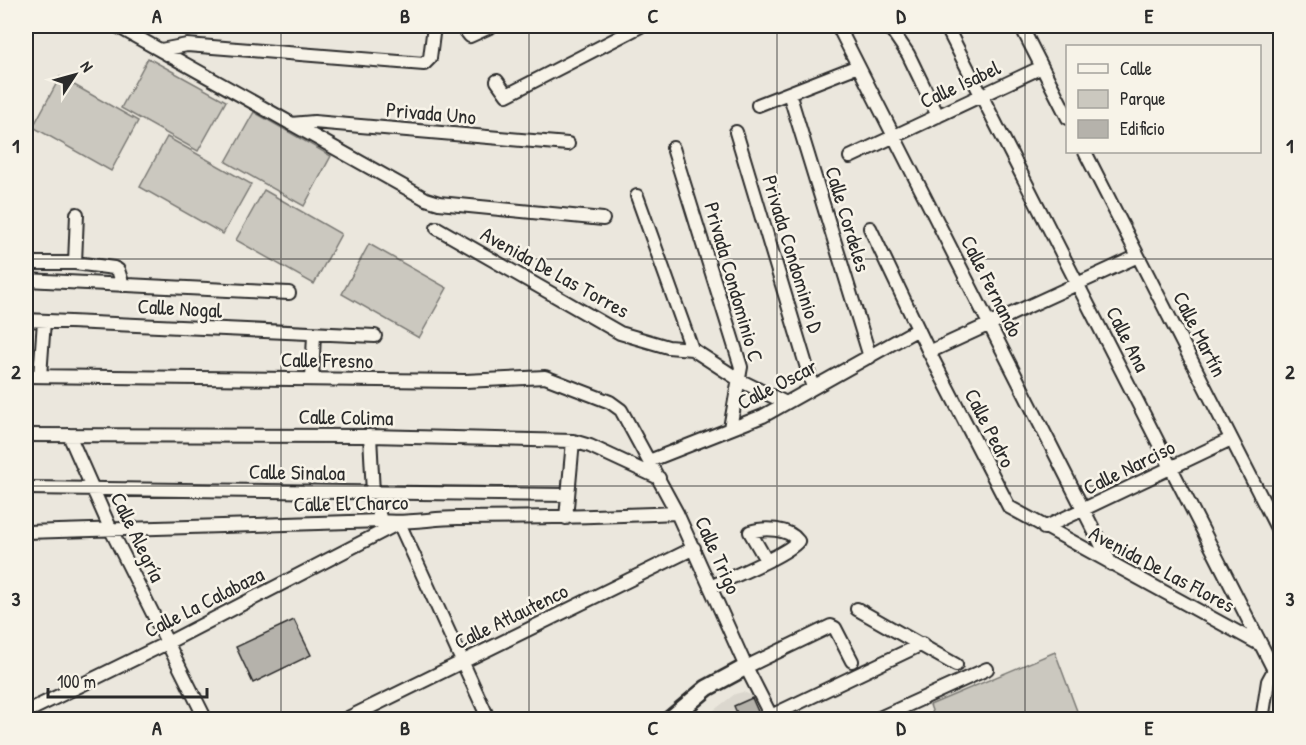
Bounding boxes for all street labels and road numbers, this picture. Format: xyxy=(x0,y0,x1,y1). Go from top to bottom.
street label: Calle Isabel xyxy=(915,53,1005,115)
street label: Privada Uno xyxy=(385,95,477,131)
street label: Calle Cordeles xyxy=(818,163,878,275)
street label: Privada Condominio D xyxy=(755,172,831,336)
street label: Privada Condominio C xyxy=(697,199,771,365)
street label: Avenida De Las Torres xyxy=(476,219,634,325)
street label: Calle Fernando xyxy=(954,230,1030,342)
street label: Calle Martín xyxy=(1166,286,1234,382)
street label: Calle Nogal xyxy=(137,291,224,325)
street label: Calle Ana xyxy=(1099,301,1157,377)
street label: Calle Fresno xyxy=(281,345,373,375)
street label: Calle Oscar xyxy=(732,352,822,416)
street label: Calle Pedro xyxy=(958,383,1022,473)
street label: Calle Colima xyxy=(298,402,394,432)
street label: Calle Narciso xyxy=(1078,432,1180,502)
street label: Calle Sinaloa xyxy=(249,457,345,487)
street label: Calle Alegría xyxy=(104,487,172,587)
street label: Calle El Charco xyxy=(293,487,409,519)
street label: Calle Trigo xyxy=(688,511,748,599)
street label: Avenida De Las Flores xyxy=(1084,518,1240,620)
street label: Calle La Calabaza xyxy=(139,559,269,645)
street label: Calle Atlautenco xyxy=(449,576,573,656)

